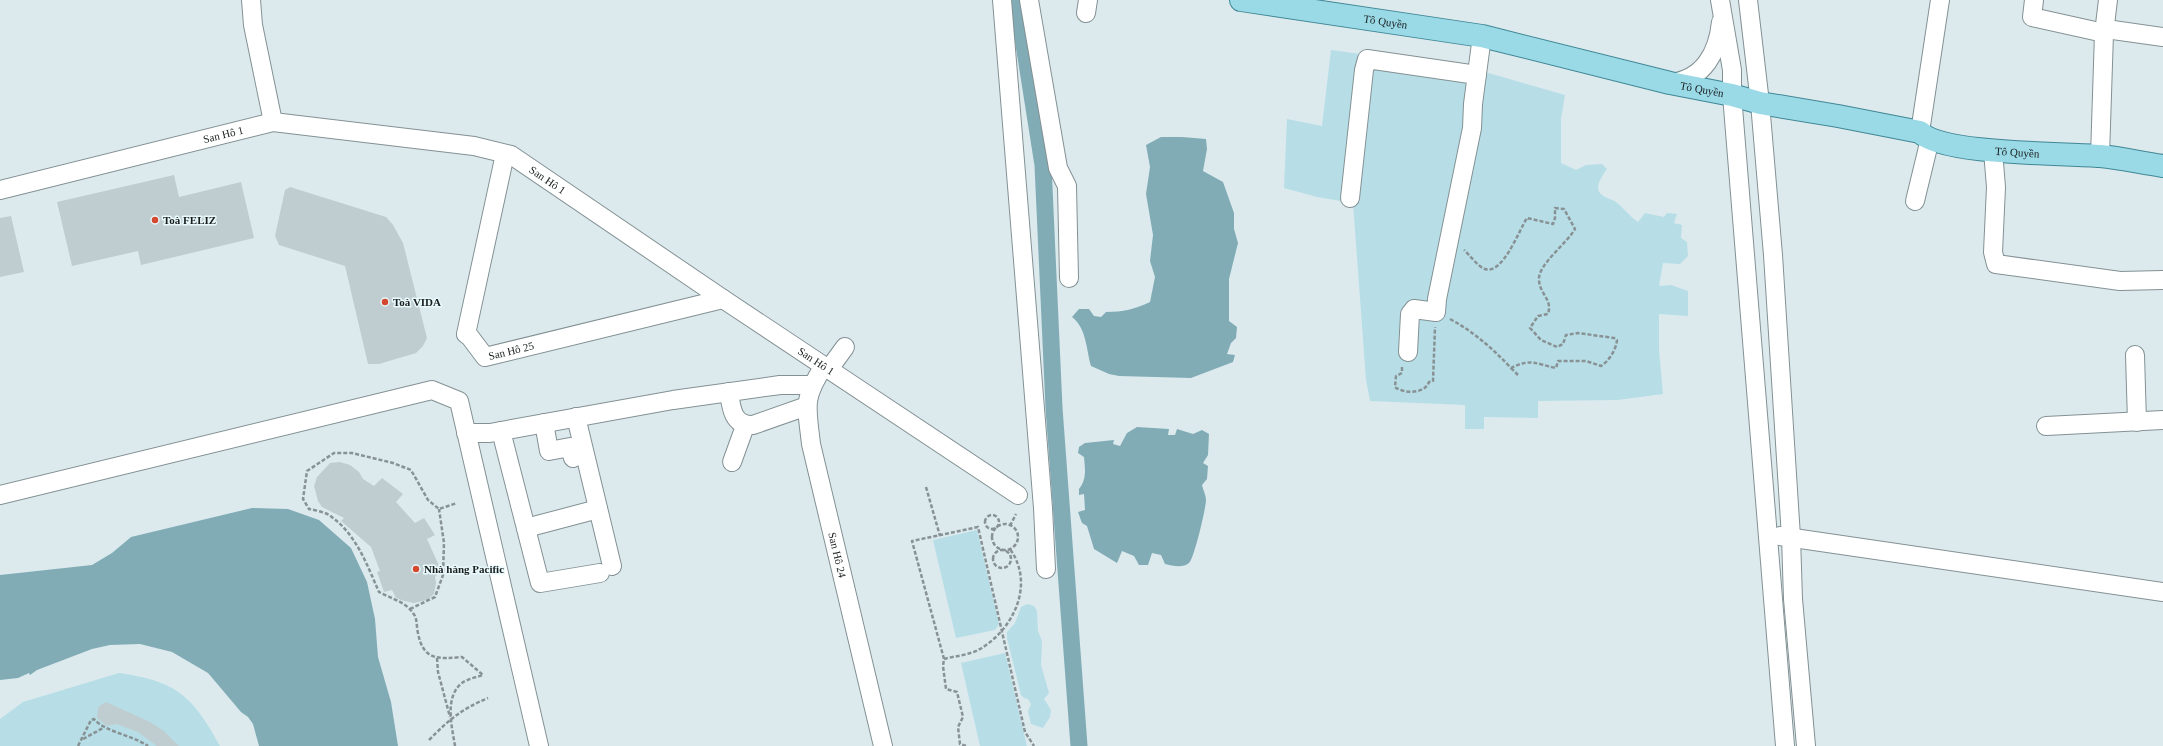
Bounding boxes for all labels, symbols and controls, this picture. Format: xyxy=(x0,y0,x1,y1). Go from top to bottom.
street label: Tô Quyền xyxy=(1363,12,1409,31)
street label: Tô Quyền xyxy=(1679,79,1725,99)
street label: San Hô 1 xyxy=(202,124,245,145)
street label: Tô Quyền xyxy=(1995,145,2040,159)
street label: San Hô 1 xyxy=(527,163,568,196)
place label: Toà FELIZ xyxy=(163,214,216,226)
marker: Toà FELIZ xyxy=(150,215,160,225)
place label: Toà VIDA xyxy=(393,296,441,308)
marker: Toà VIDA xyxy=(380,297,390,307)
street label: San Hô 25 xyxy=(487,339,536,362)
street label: San Hô 1 xyxy=(796,345,837,377)
street label: San Hô 24 xyxy=(826,531,849,579)
place label: Nhà hàng Pacific xyxy=(424,563,504,575)
marker: Nhà hàng Pacific xyxy=(411,564,421,574)

